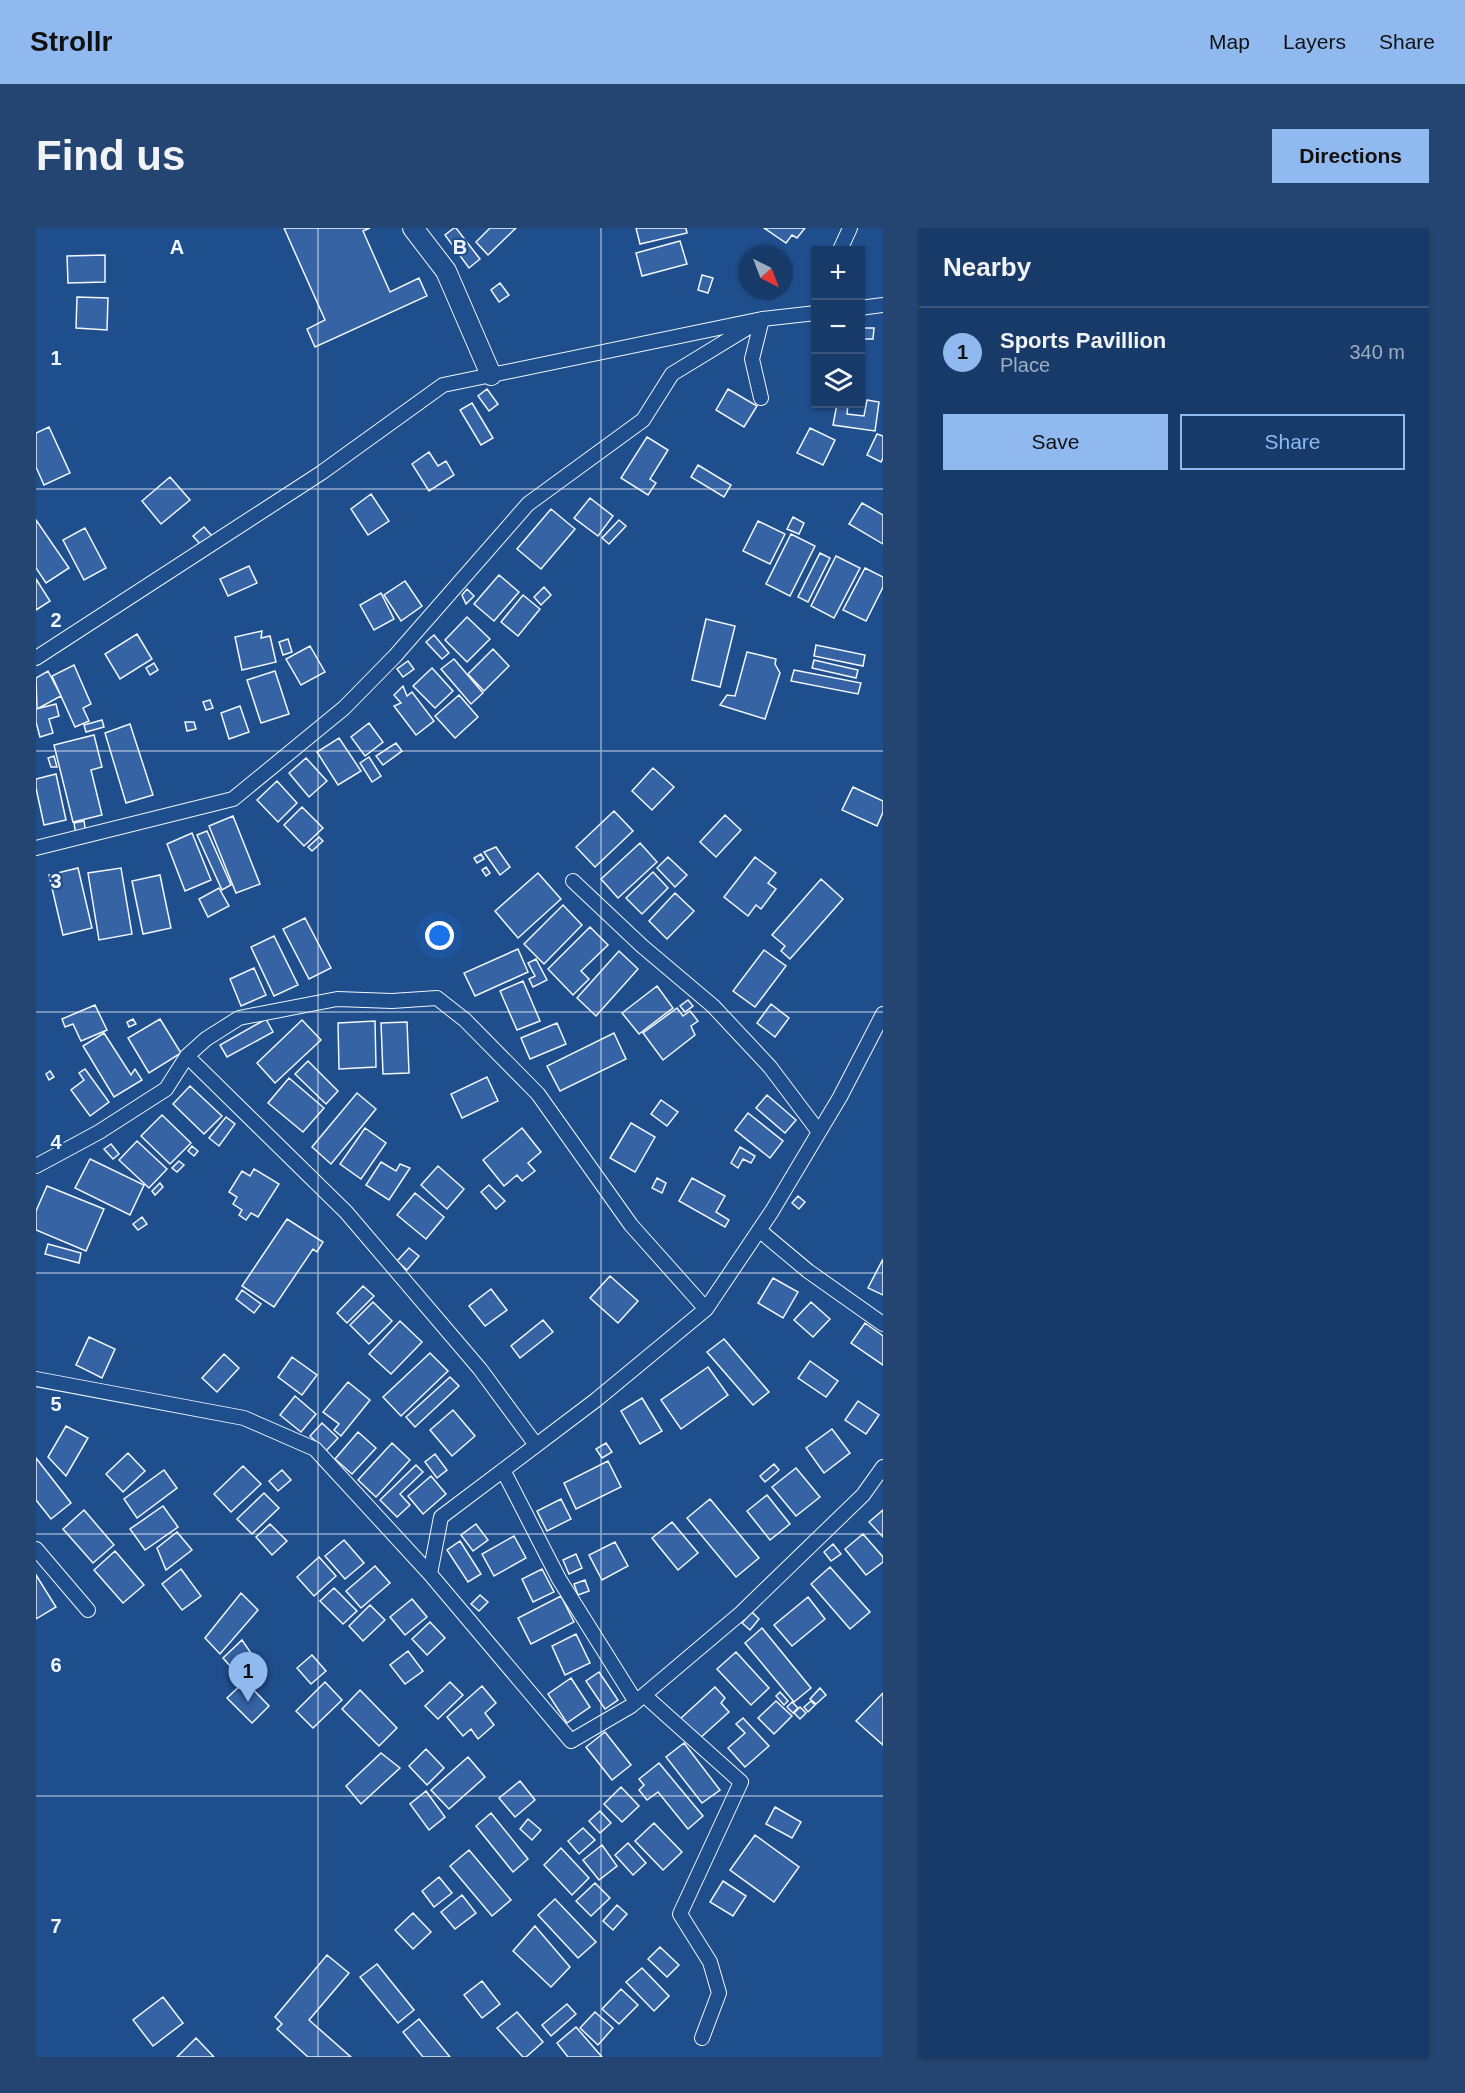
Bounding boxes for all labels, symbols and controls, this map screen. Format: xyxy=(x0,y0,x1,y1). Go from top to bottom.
text: Strollr xyxy=(30,26,112,57)
text: Map xyxy=(1209,30,1250,53)
text: Layers xyxy=(1283,30,1346,53)
text: Share xyxy=(1379,30,1435,53)
button: Directions xyxy=(1272,129,1429,183)
text: Find us xyxy=(36,132,185,179)
text: A xyxy=(170,236,184,258)
text: B xyxy=(453,236,467,258)
north arrow xyxy=(739,246,793,300)
map controls xyxy=(811,246,865,408)
button: + xyxy=(811,246,865,300)
text: Nearby xyxy=(943,252,1031,282)
button: − xyxy=(811,300,865,354)
text: Sports Pavillion xyxy=(1000,328,1166,353)
text: 1 xyxy=(957,341,968,363)
text: 340 m xyxy=(1349,341,1405,363)
text: 1 xyxy=(50,347,62,369)
button: layers xyxy=(811,354,865,408)
text: Place xyxy=(1000,354,1050,376)
button: Save xyxy=(943,414,1168,470)
button: Share xyxy=(1180,414,1405,470)
text: 2 xyxy=(50,609,62,631)
text: 3 xyxy=(50,870,62,892)
your location xyxy=(425,921,454,950)
text: 4 xyxy=(50,1131,62,1153)
text: 5 xyxy=(50,1393,62,1415)
pin: 1 xyxy=(228,1652,268,1702)
text: 6 xyxy=(50,1654,62,1676)
text: 7 xyxy=(50,1915,62,1937)

